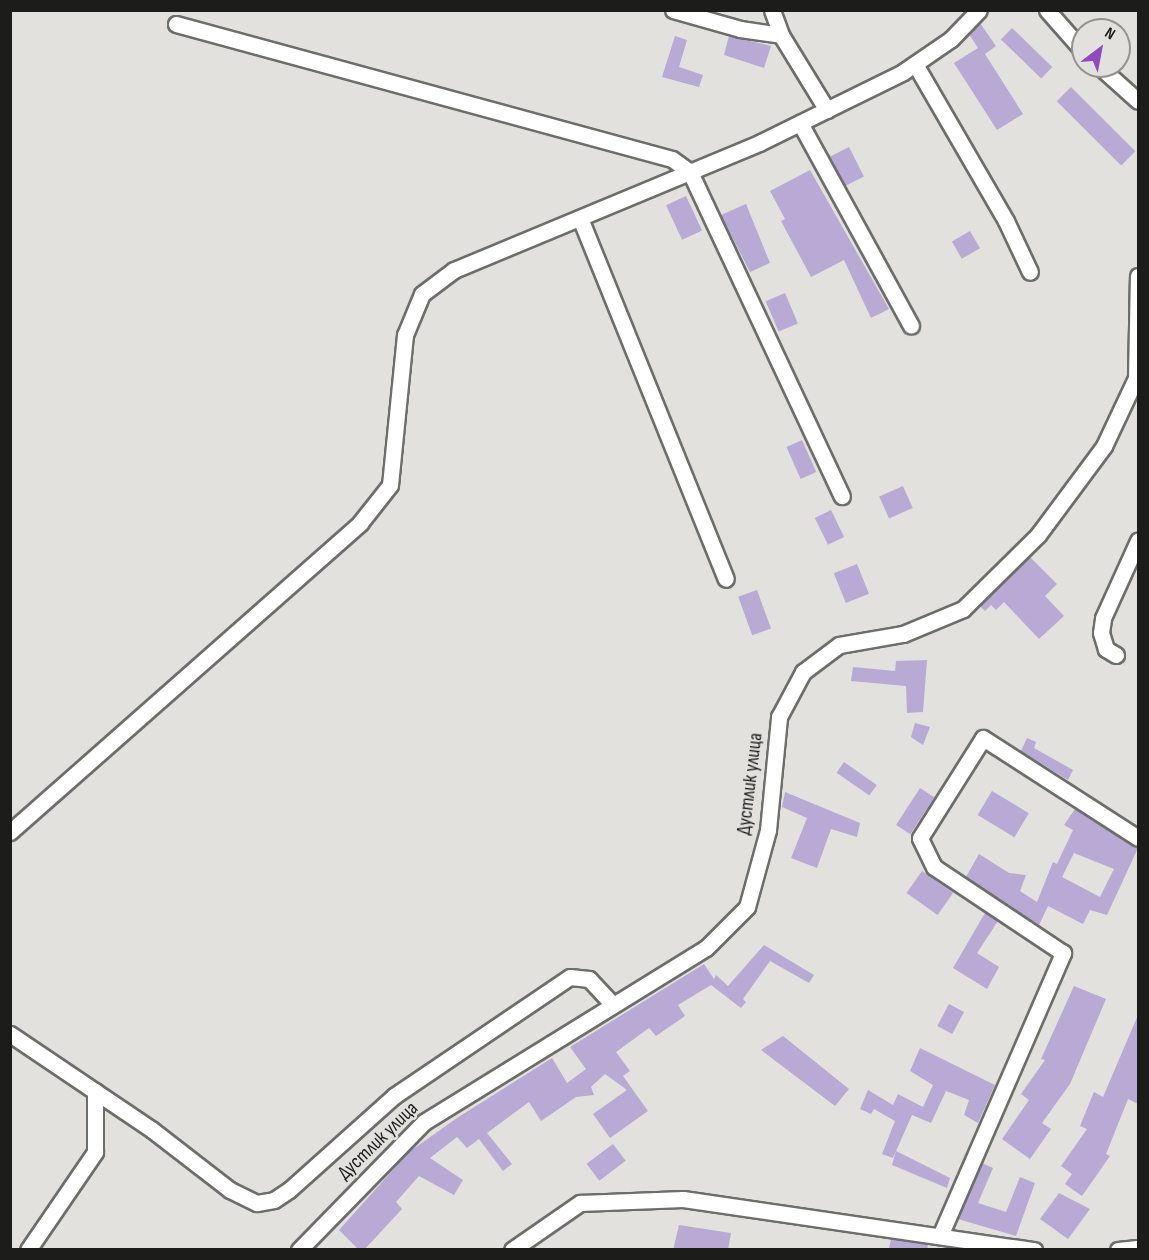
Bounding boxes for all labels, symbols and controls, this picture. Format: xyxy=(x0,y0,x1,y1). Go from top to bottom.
north arrow xyxy=(1071,18,1131,78)
text: N xyxy=(1101,24,1118,44)
street label: Дустлик улица xyxy=(732,732,768,836)
street label: Дустлик улица xyxy=(333,1097,423,1185)

